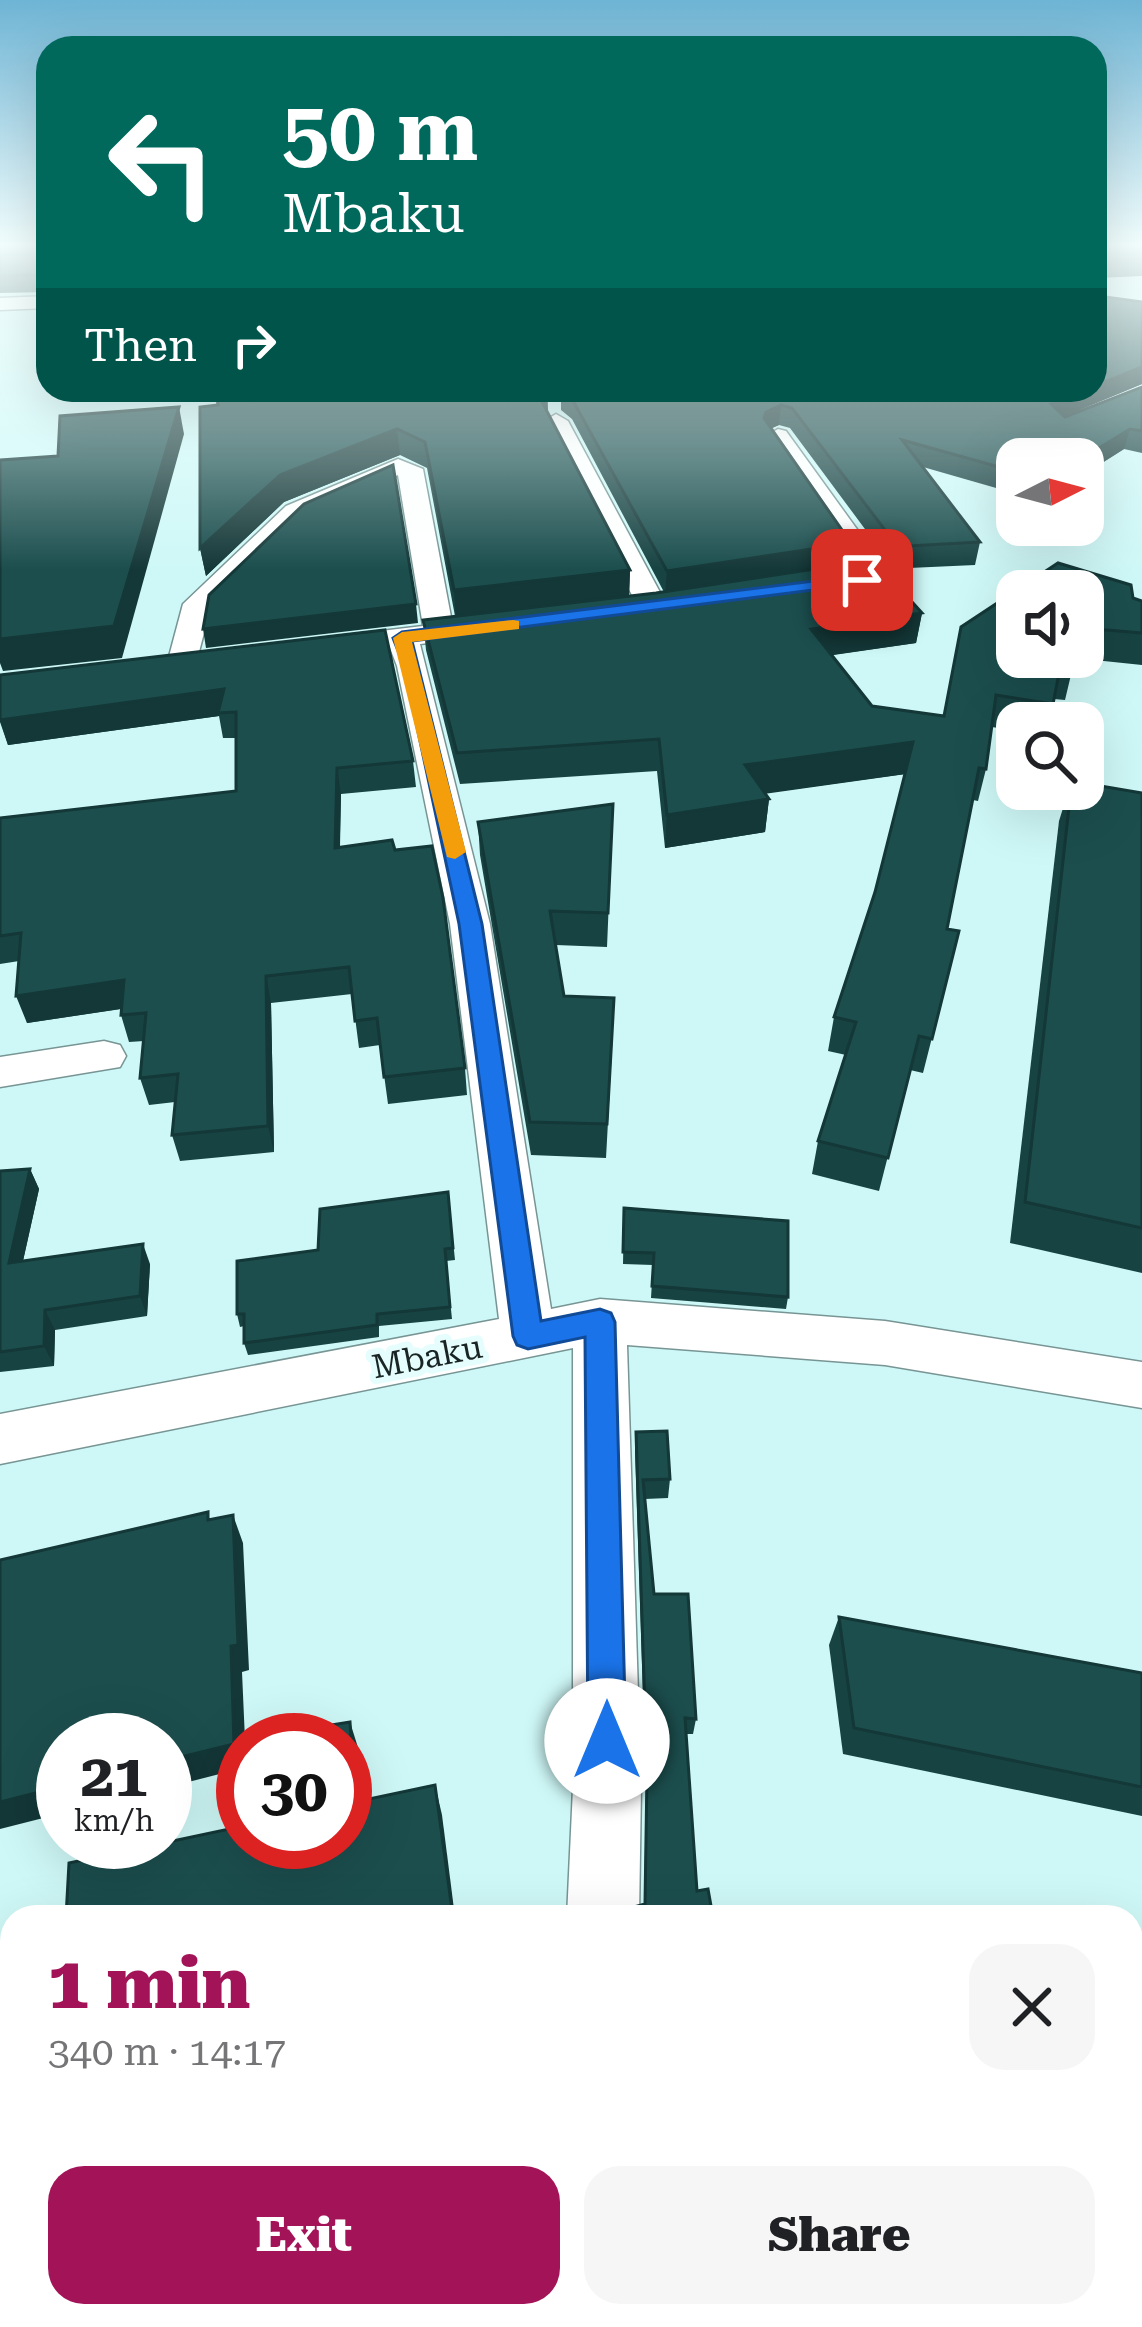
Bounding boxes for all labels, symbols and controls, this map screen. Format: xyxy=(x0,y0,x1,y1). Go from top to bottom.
text: 50 m xyxy=(282,82,478,180)
icon: left xyxy=(84,84,240,240)
text: Mbaku xyxy=(282,182,464,245)
icon: right xyxy=(221,312,287,378)
text: Then xyxy=(84,319,197,372)
north arrow xyxy=(996,438,1104,546)
map controls xyxy=(996,438,1104,810)
pin xyxy=(811,529,913,631)
icon: arrive xyxy=(829,547,895,613)
button: sound xyxy=(996,570,1104,678)
button: search xyxy=(996,702,1104,810)
street label: Mbaku xyxy=(369,1327,486,1386)
position arrow xyxy=(544,1678,670,1804)
speed limit sign: 30 xyxy=(216,1713,372,1869)
text: 21 xyxy=(80,1740,148,1811)
text: km/h xyxy=(74,1803,154,1838)
text: 1 min xyxy=(48,1941,250,2026)
button: close xyxy=(969,1944,1095,2070)
text: 340 m · 14:17 xyxy=(48,2029,286,2075)
button: Exit xyxy=(48,2166,560,2304)
button: Share xyxy=(584,2166,1095,2304)

